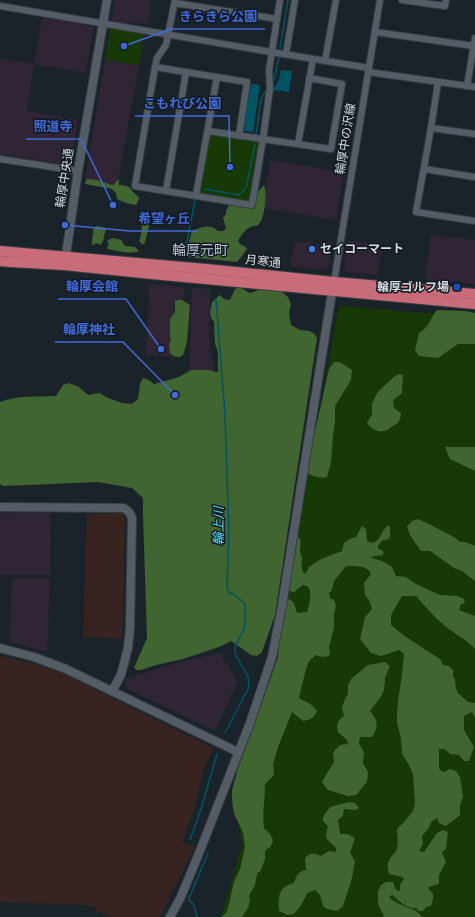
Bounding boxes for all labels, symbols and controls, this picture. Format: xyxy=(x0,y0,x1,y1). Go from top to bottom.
callout: きらきら公園 xyxy=(171,4,265,29)
text: きらきら公園 xyxy=(179,7,257,27)
callout: こもれび公園 xyxy=(135,91,229,116)
text: こもれび公園 xyxy=(143,94,221,114)
street label: 輪厚中の沢線 xyxy=(331,102,361,176)
callout: 照道寺 xyxy=(26,114,81,139)
text: 照道寺 xyxy=(33,117,73,137)
street label: 輪厚中央通 xyxy=(51,147,79,209)
callout: 希望ヶ丘 xyxy=(130,206,198,231)
text: 希望ヶ丘 xyxy=(138,209,190,229)
district label: 輪厚元町 xyxy=(172,240,228,261)
place label: セイコーマート xyxy=(320,240,404,259)
marker: セイコーマート xyxy=(307,244,317,254)
street label: 月寒通 xyxy=(244,251,282,273)
callout: 輪厚会館 xyxy=(58,274,126,299)
text: 輪厚会館 xyxy=(66,277,118,297)
place label: 輪厚ゴルフ場 xyxy=(377,278,449,297)
marker: 輪厚ゴルフ場 xyxy=(452,282,462,292)
callout: 輪厚神社 xyxy=(55,317,123,342)
text: 輪厚神社 xyxy=(63,320,115,340)
water label: 輪上川 xyxy=(209,505,229,546)

